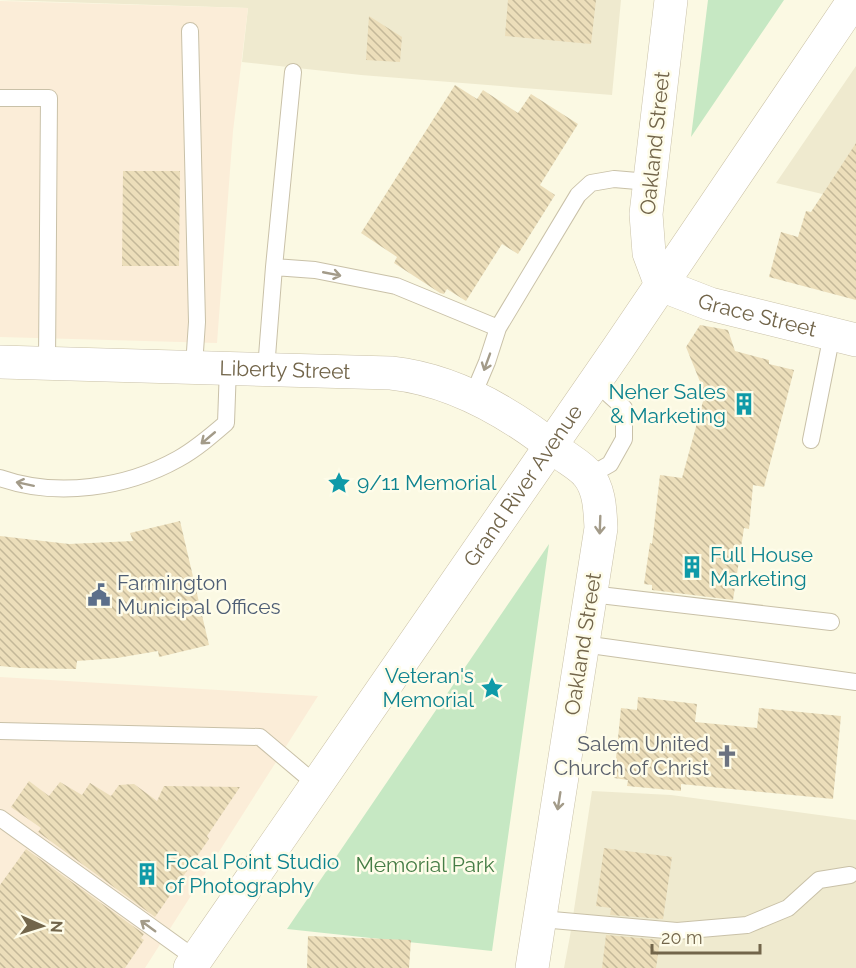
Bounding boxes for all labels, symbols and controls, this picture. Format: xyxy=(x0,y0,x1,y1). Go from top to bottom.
street label: Oakland Street xyxy=(635,70,674,216)
one-way arrow xyxy=(321,269,341,280)
street label: Grace Street xyxy=(695,288,819,342)
one-way arrow xyxy=(480,352,491,371)
street label: Liberty Street xyxy=(219,355,351,384)
place label: Neher Sales & Marketing xyxy=(608,379,726,428)
building icon: Neher Sales & Marketing xyxy=(731,391,757,417)
street label: Grand River Avenue xyxy=(458,400,587,571)
one-way arrow xyxy=(200,432,216,445)
place icon: 9/11 Memorial xyxy=(326,470,352,496)
place label: 9/11 Memorial xyxy=(357,470,497,495)
one-way arrow xyxy=(15,478,35,489)
one-way arrow xyxy=(595,515,606,535)
place label: Full House Marketing xyxy=(710,542,813,591)
building icon: Full House Marketing xyxy=(679,554,705,580)
place label: Farmington Municipal Offices xyxy=(117,570,281,619)
street label: Oakland Street xyxy=(559,571,606,717)
public building icon: Farmington Municipal Offices xyxy=(86,582,112,608)
place label: Veteran's Memorial xyxy=(383,663,474,712)
place icon: Veteran's Memorial xyxy=(479,675,505,701)
place label: Salem United Church of Christ xyxy=(554,731,709,780)
church icon: Salem United Church of Christ xyxy=(714,743,740,769)
one-way arrow xyxy=(553,791,564,811)
place label: Focal Point Studio of Photography xyxy=(165,849,339,898)
park label: Memorial Park xyxy=(355,852,495,877)
building icon: Focal Point Studio of Photography xyxy=(134,861,160,887)
north arrow xyxy=(12,896,72,956)
scale bar xyxy=(652,917,760,955)
one-way arrow xyxy=(141,919,157,932)
text: N xyxy=(47,920,66,933)
text: 20 m xyxy=(661,927,703,948)

